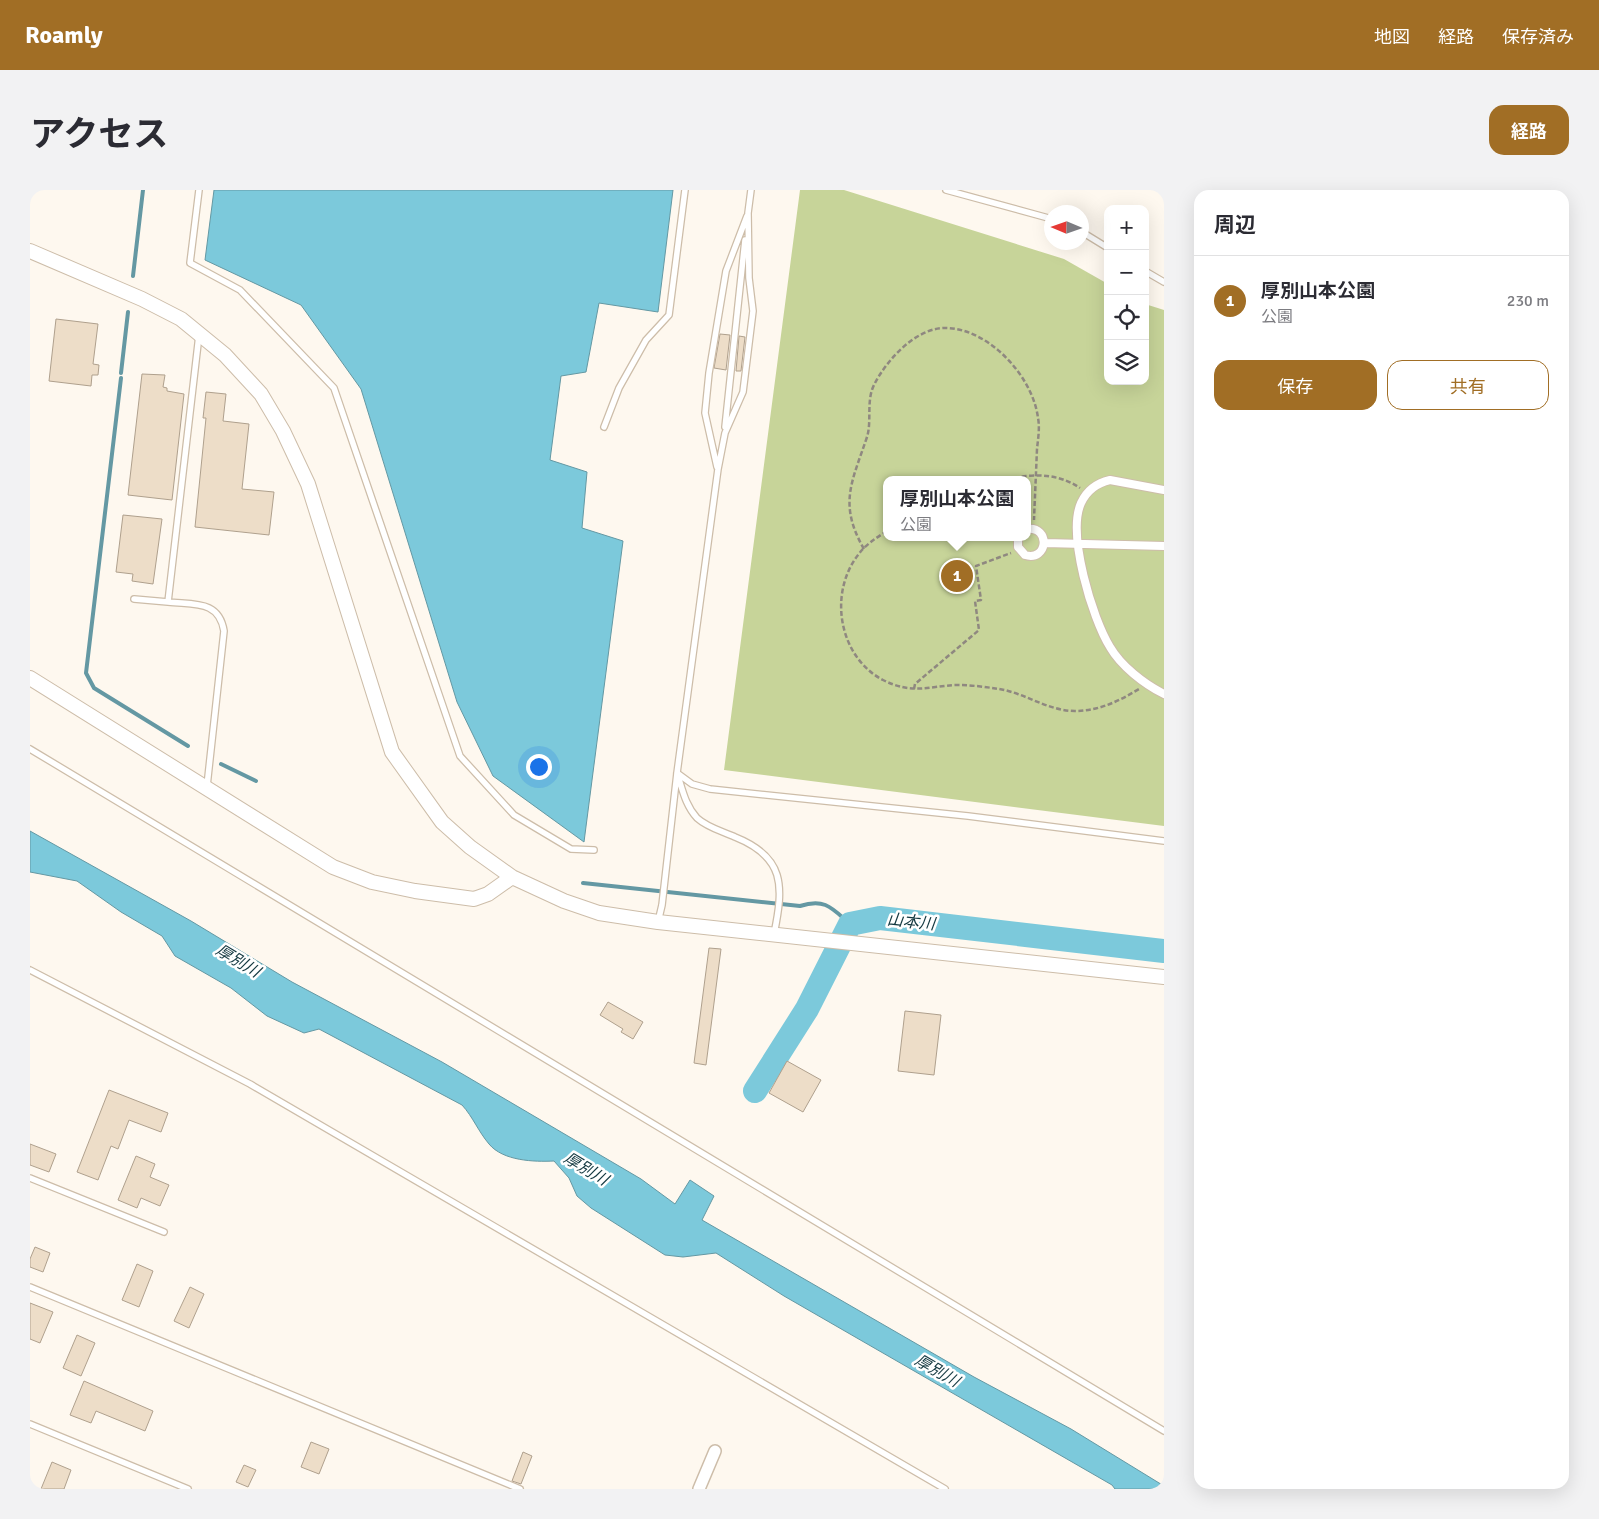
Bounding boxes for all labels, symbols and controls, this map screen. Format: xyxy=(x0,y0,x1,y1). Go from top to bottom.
text: Roamly xyxy=(25,20,103,50)
text: 地図 xyxy=(1374,26,1410,48)
text: 経路 xyxy=(1438,26,1474,48)
text: 保存済み xyxy=(1502,26,1574,48)
button: 経路 xyxy=(1489,105,1569,155)
text: アクセス xyxy=(30,113,168,156)
north arrow xyxy=(1044,205,1089,250)
map controls xyxy=(1104,205,1149,385)
button: + xyxy=(1104,205,1149,250)
text: 周辺 xyxy=(1214,212,1256,238)
button: − xyxy=(1104,250,1149,295)
text: 厚別山本公園 xyxy=(1261,279,1375,303)
text: 1 xyxy=(1226,291,1234,311)
text: 230 m xyxy=(1507,291,1549,311)
button: locate xyxy=(1104,295,1149,340)
text: 公園 xyxy=(1261,307,1293,327)
button: layers xyxy=(1104,340,1149,385)
button: 保存 xyxy=(1214,360,1377,410)
button: 共有 xyxy=(1387,360,1549,410)
popup xyxy=(883,476,1031,541)
text: 厚別山本公園 xyxy=(900,487,1014,511)
text: 公園 xyxy=(900,515,932,535)
pin: 1 xyxy=(941,557,973,595)
your location xyxy=(526,754,552,780)
water label: 山本川 xyxy=(886,910,938,935)
water label: 厚別川 xyxy=(212,940,265,983)
water label: 厚別川 xyxy=(560,1148,613,1191)
water label: 厚別川 xyxy=(911,1350,965,1393)

